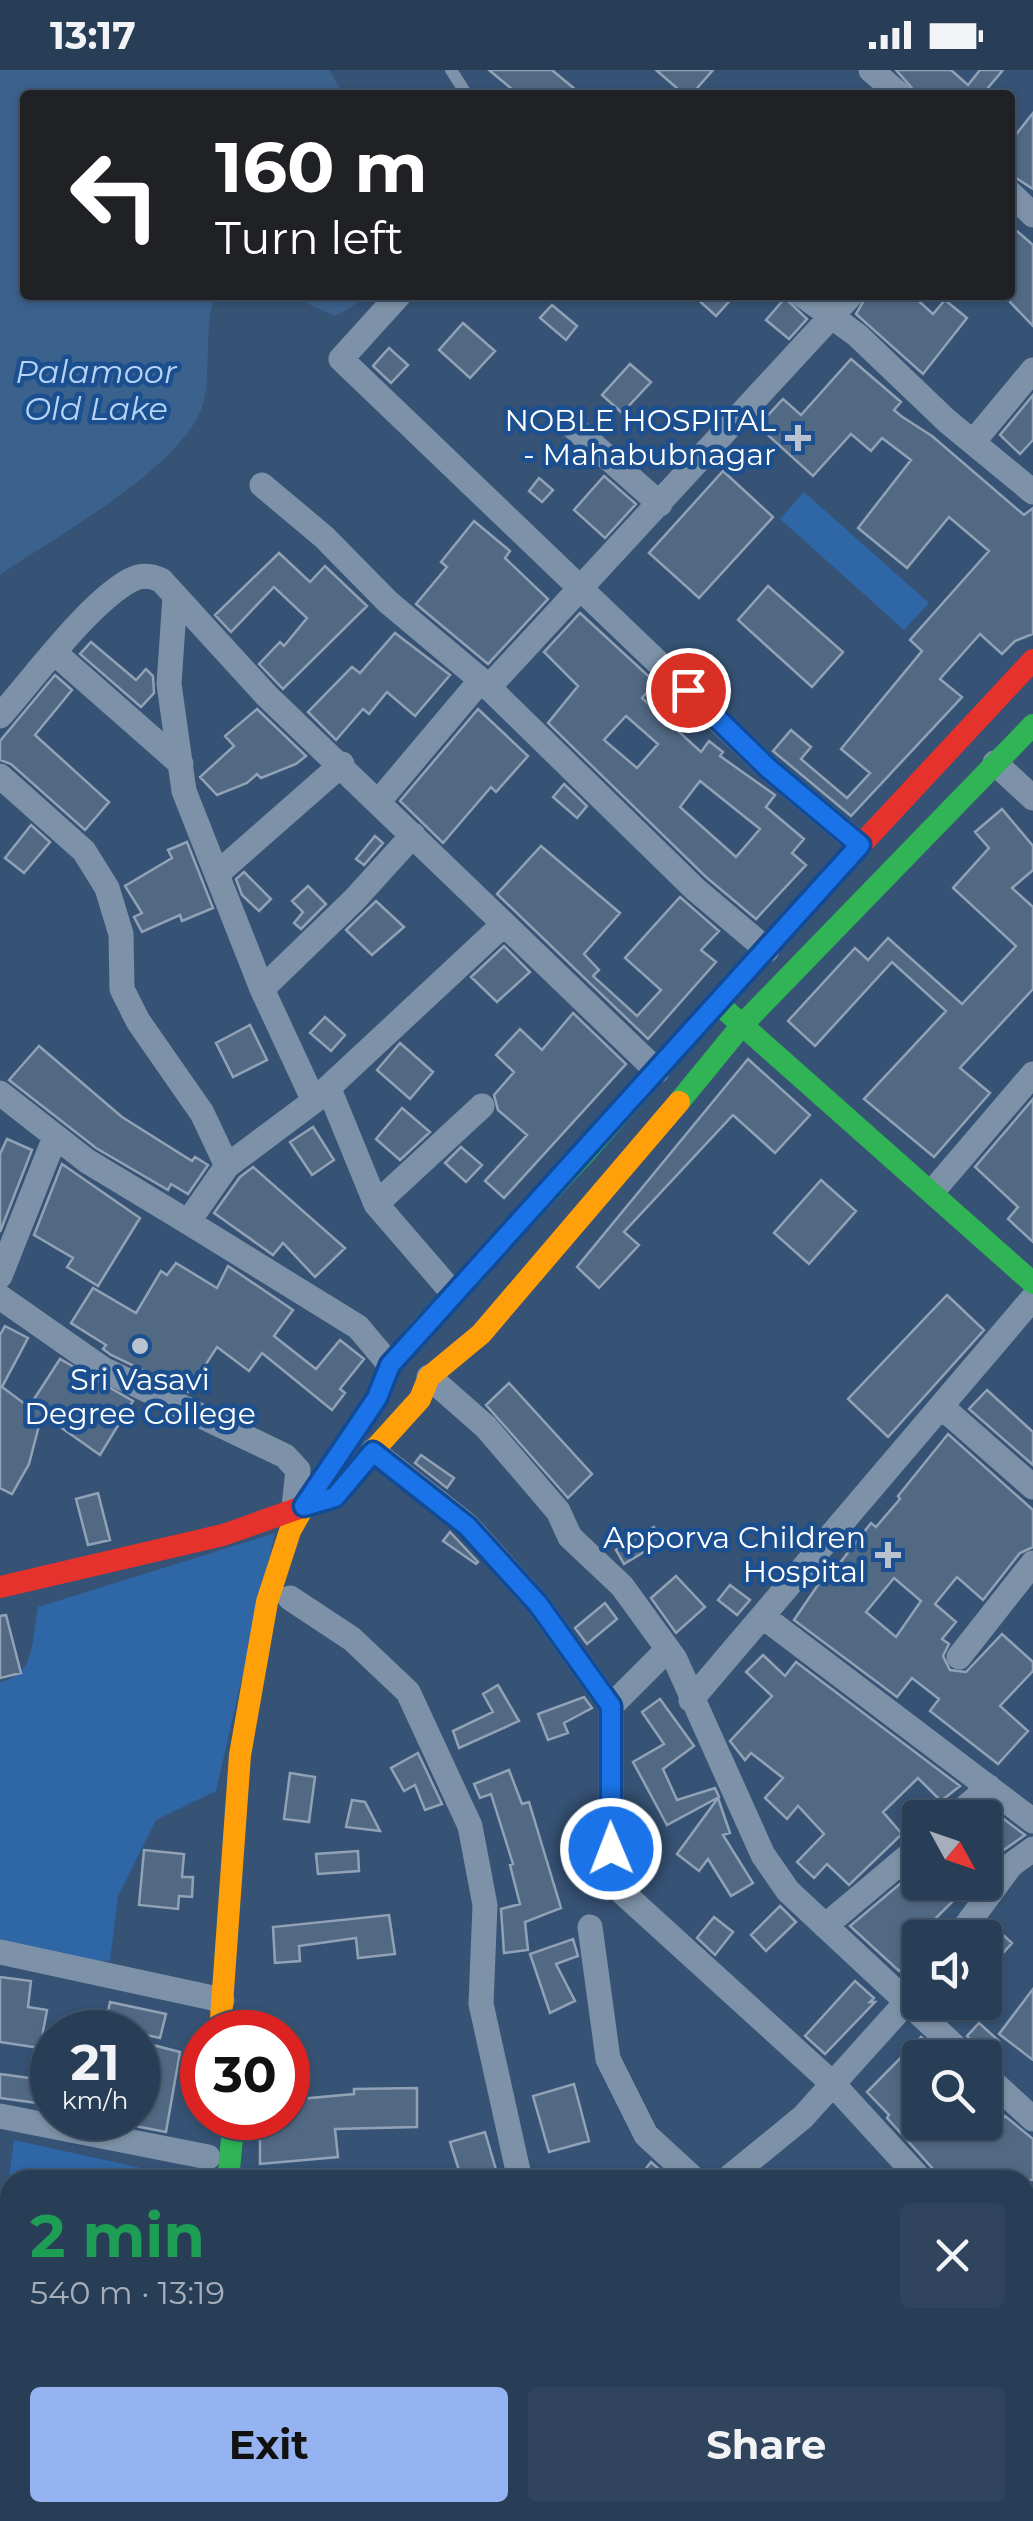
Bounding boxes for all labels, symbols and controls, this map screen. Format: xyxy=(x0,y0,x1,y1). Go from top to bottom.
text: 13:17 xyxy=(50,12,136,59)
text: 160 m xyxy=(215,124,428,210)
icon: left xyxy=(50,130,180,260)
text: Turn left xyxy=(215,210,403,265)
water label: Palamoor Old Lake xyxy=(15,352,178,428)
place label: NOBLE HOSPITAL - Mahabubnagar xyxy=(505,402,776,473)
marker: NOBLE HOSPITAL - Mahabubnagar xyxy=(785,425,811,451)
pin xyxy=(646,648,731,733)
icon: arrive xyxy=(661,663,716,718)
marker: Sri Vasavi Degree College xyxy=(129,1335,151,1357)
place label: Sri Vasavi Degree College xyxy=(24,1361,256,1432)
place label: Apporva Children Hospital xyxy=(603,1519,866,1590)
marker: Apporva Children Hospital xyxy=(875,1542,901,1568)
position arrow xyxy=(559,1797,663,1901)
north arrow xyxy=(902,1800,1002,1900)
map controls xyxy=(902,1800,1002,2140)
button: sound xyxy=(902,1920,1002,2020)
speed limit sign: 30 xyxy=(180,2010,310,2140)
text: 21 xyxy=(70,2032,120,2093)
button: search xyxy=(902,2040,1002,2140)
text: km/h xyxy=(62,2085,128,2115)
text: 2 min xyxy=(30,2199,205,2272)
button: close xyxy=(900,2203,1005,2308)
text: 540 m · 13:19 xyxy=(30,2273,225,2312)
button: Exit xyxy=(30,2387,508,2502)
button: Share xyxy=(528,2387,1005,2502)

